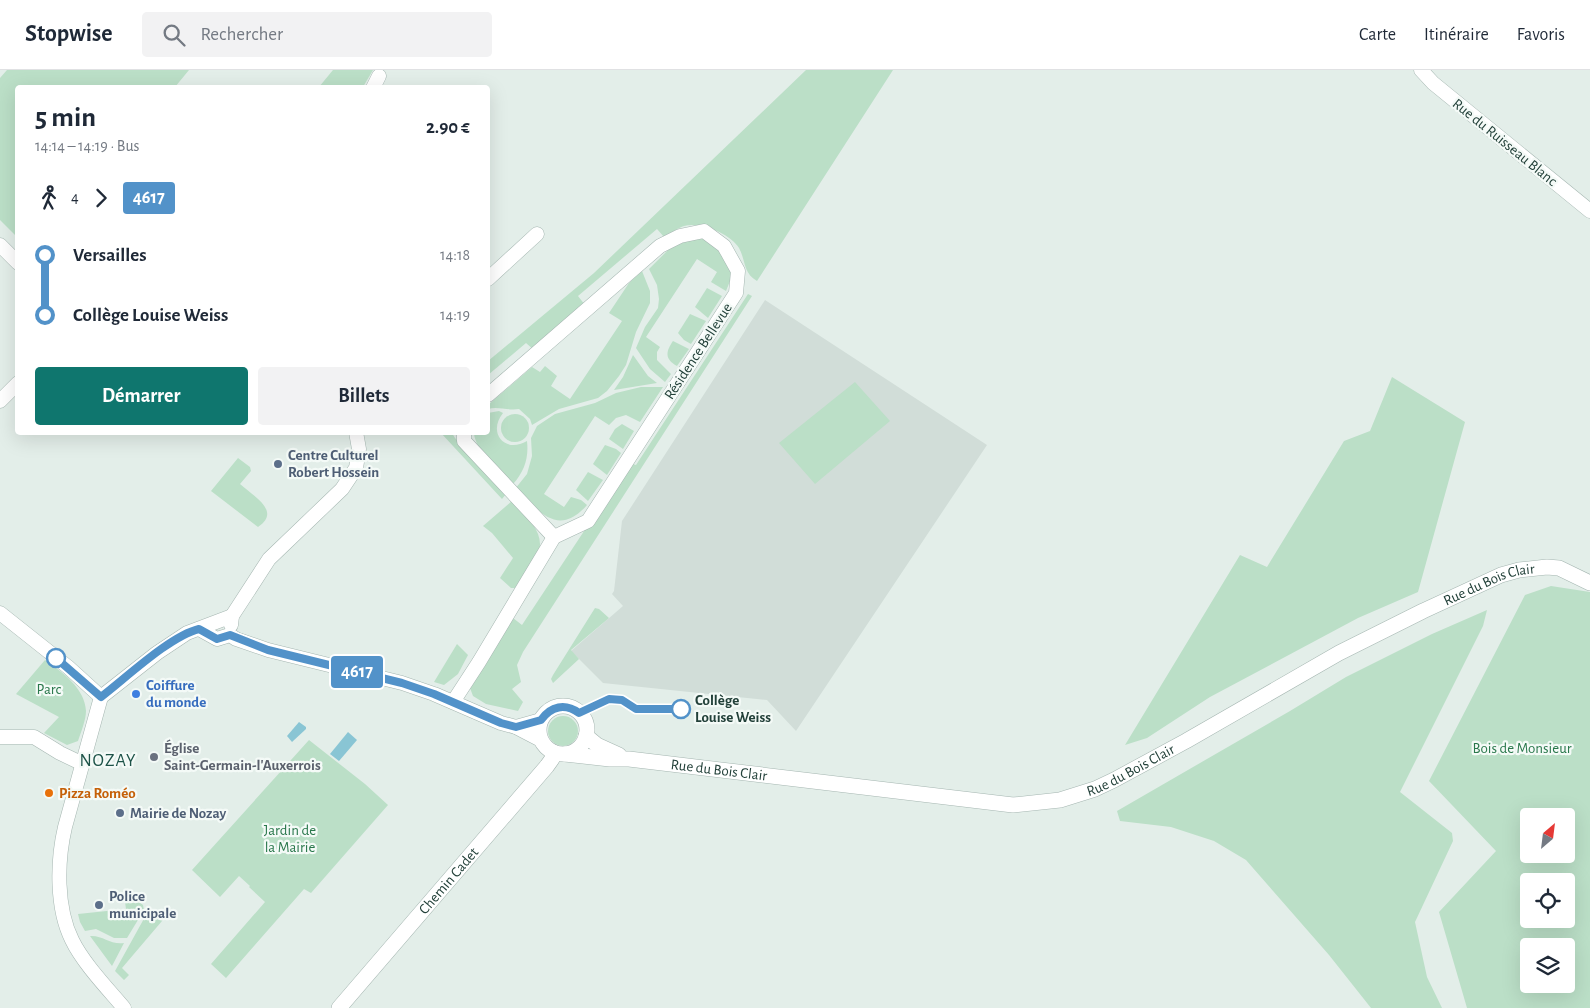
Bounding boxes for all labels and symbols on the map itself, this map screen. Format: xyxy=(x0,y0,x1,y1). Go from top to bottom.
street label: Rue du Ruisseau Blanc xyxy=(1450,96,1560,189)
street label: Résidence Bellevue xyxy=(662,300,735,402)
place label: Centre Culturel Robert Hossein xyxy=(288,448,379,480)
marker: Centre Culturel Robert Hossein xyxy=(272,458,284,470)
street label: Rue du Bois Clair xyxy=(1441,561,1535,609)
unlabelled marker xyxy=(46,648,66,668)
line badge: 4617 xyxy=(322,656,392,688)
place label: Coiffure du monde xyxy=(146,678,206,710)
park label: Parc xyxy=(37,682,62,697)
marker: Coiffure du monde xyxy=(130,688,142,700)
place label: Collège Louise Weiss xyxy=(695,693,771,725)
marker: Collège Louise Weiss xyxy=(671,699,691,719)
place label: Église Saint-Germain-l'Auxerrois xyxy=(164,739,321,773)
park label: Bois de Monsieur xyxy=(1472,741,1572,756)
street label: Rue du Bois Clair xyxy=(1085,742,1177,799)
marker: Église Saint-Germain-l'Auxerrois xyxy=(148,751,160,763)
district label: NOZAY xyxy=(80,752,136,770)
street label: Rue du Bois Clair xyxy=(670,757,768,784)
place label: Pizza Roméo xyxy=(59,786,136,801)
marker: Pizza Roméo xyxy=(43,787,55,799)
place label: Mairie de Nozay xyxy=(130,806,227,821)
marker: Mairie de Nozay xyxy=(114,807,126,819)
north arrow xyxy=(1520,808,1575,862)
park label: Jardin de la Mairie xyxy=(264,823,316,855)
street label: Chemin Cadet xyxy=(416,845,482,917)
place label: Police municipale xyxy=(109,889,176,921)
marker: Police municipale xyxy=(93,899,105,911)

